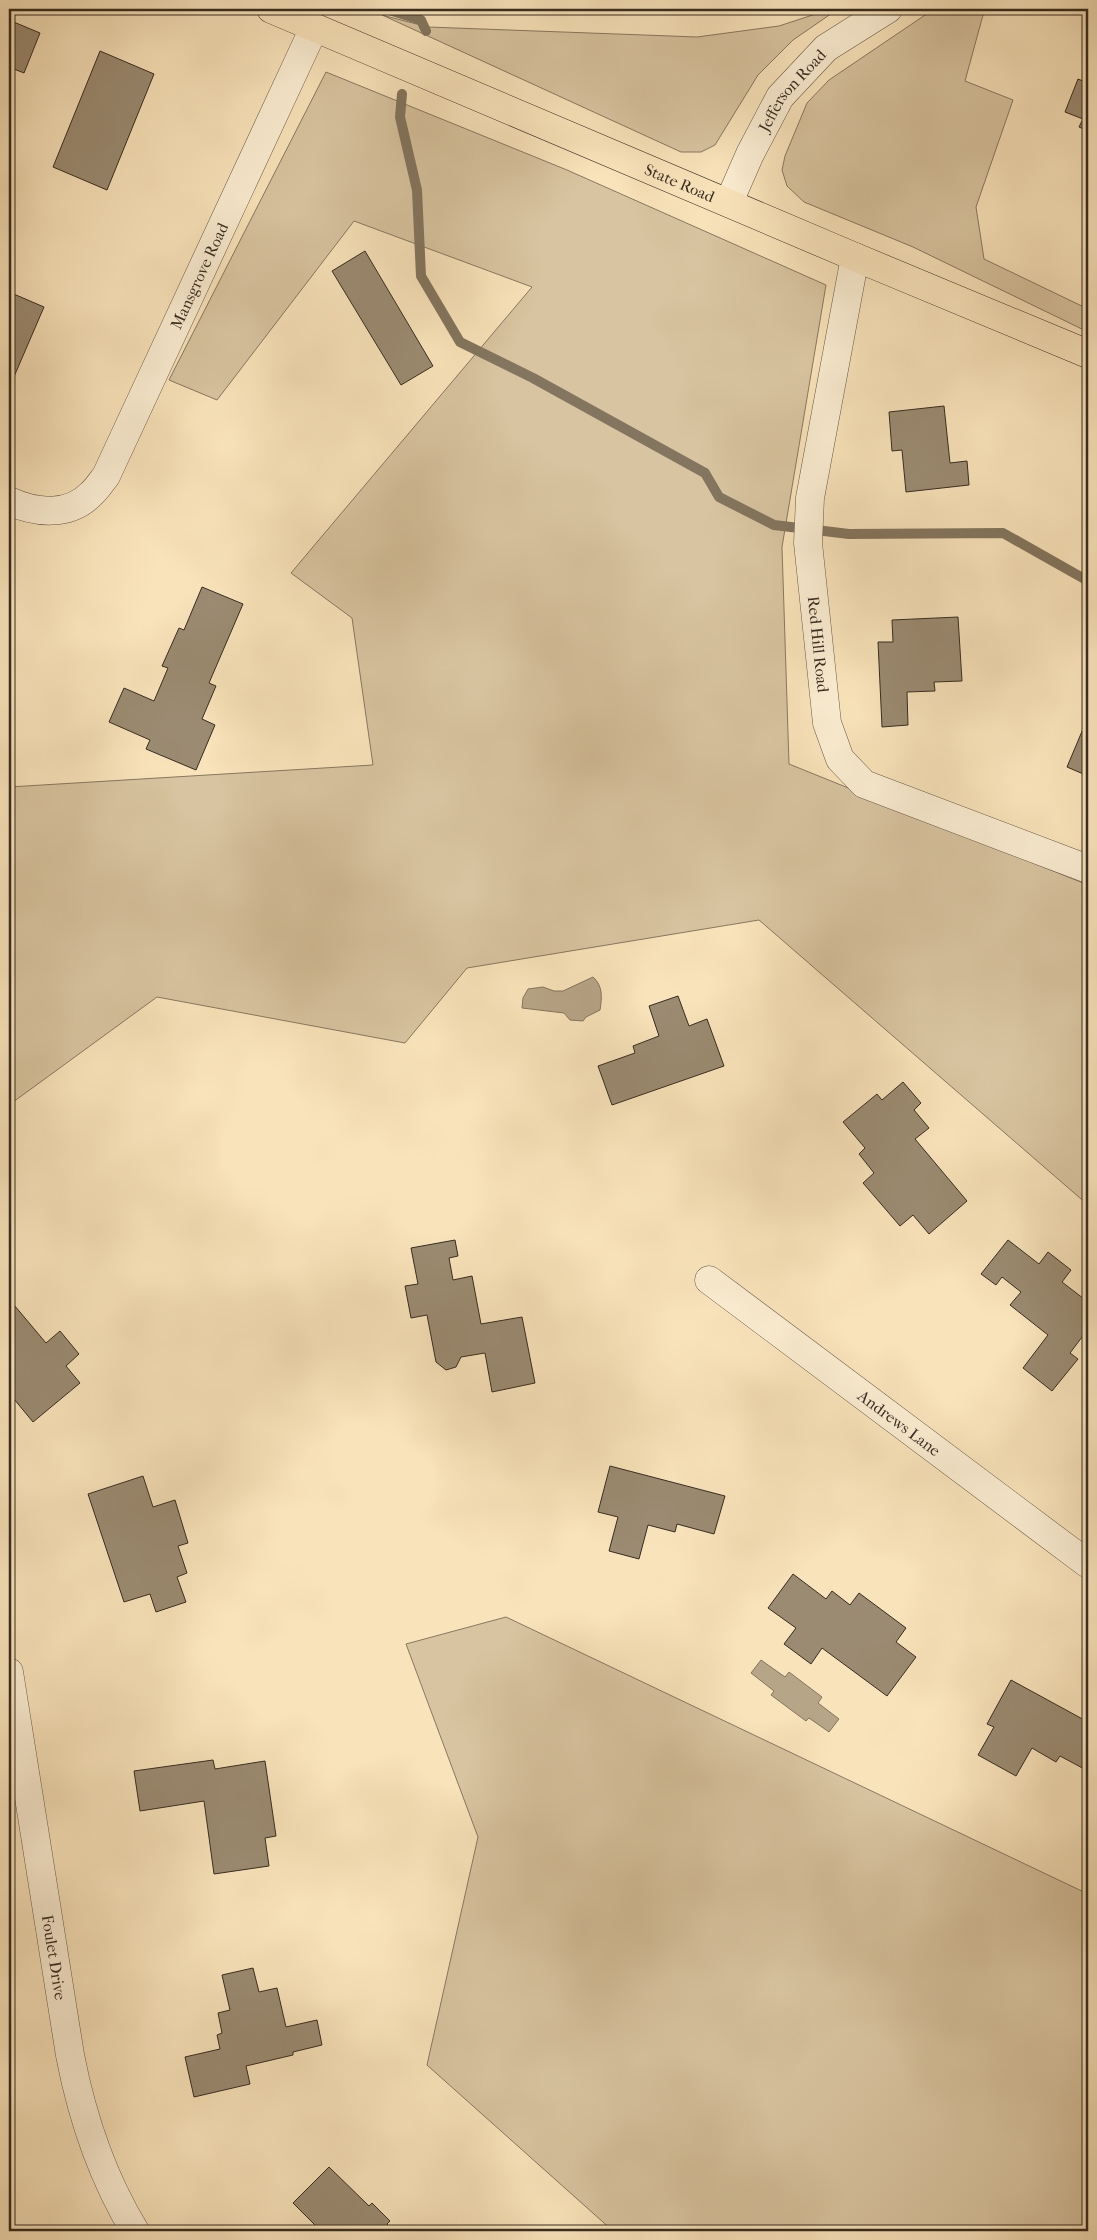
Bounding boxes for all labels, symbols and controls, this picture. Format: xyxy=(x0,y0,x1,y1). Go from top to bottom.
street label: Jefferson Road xyxy=(753,45,830,137)
street label: State Road xyxy=(642,159,718,206)
street label: Mansgrove Road xyxy=(166,219,232,332)
street label: Red Hill Road xyxy=(804,595,833,694)
street label: Andrews Lane xyxy=(854,1385,945,1460)
street label: Foulet Drive xyxy=(38,1913,71,2001)

